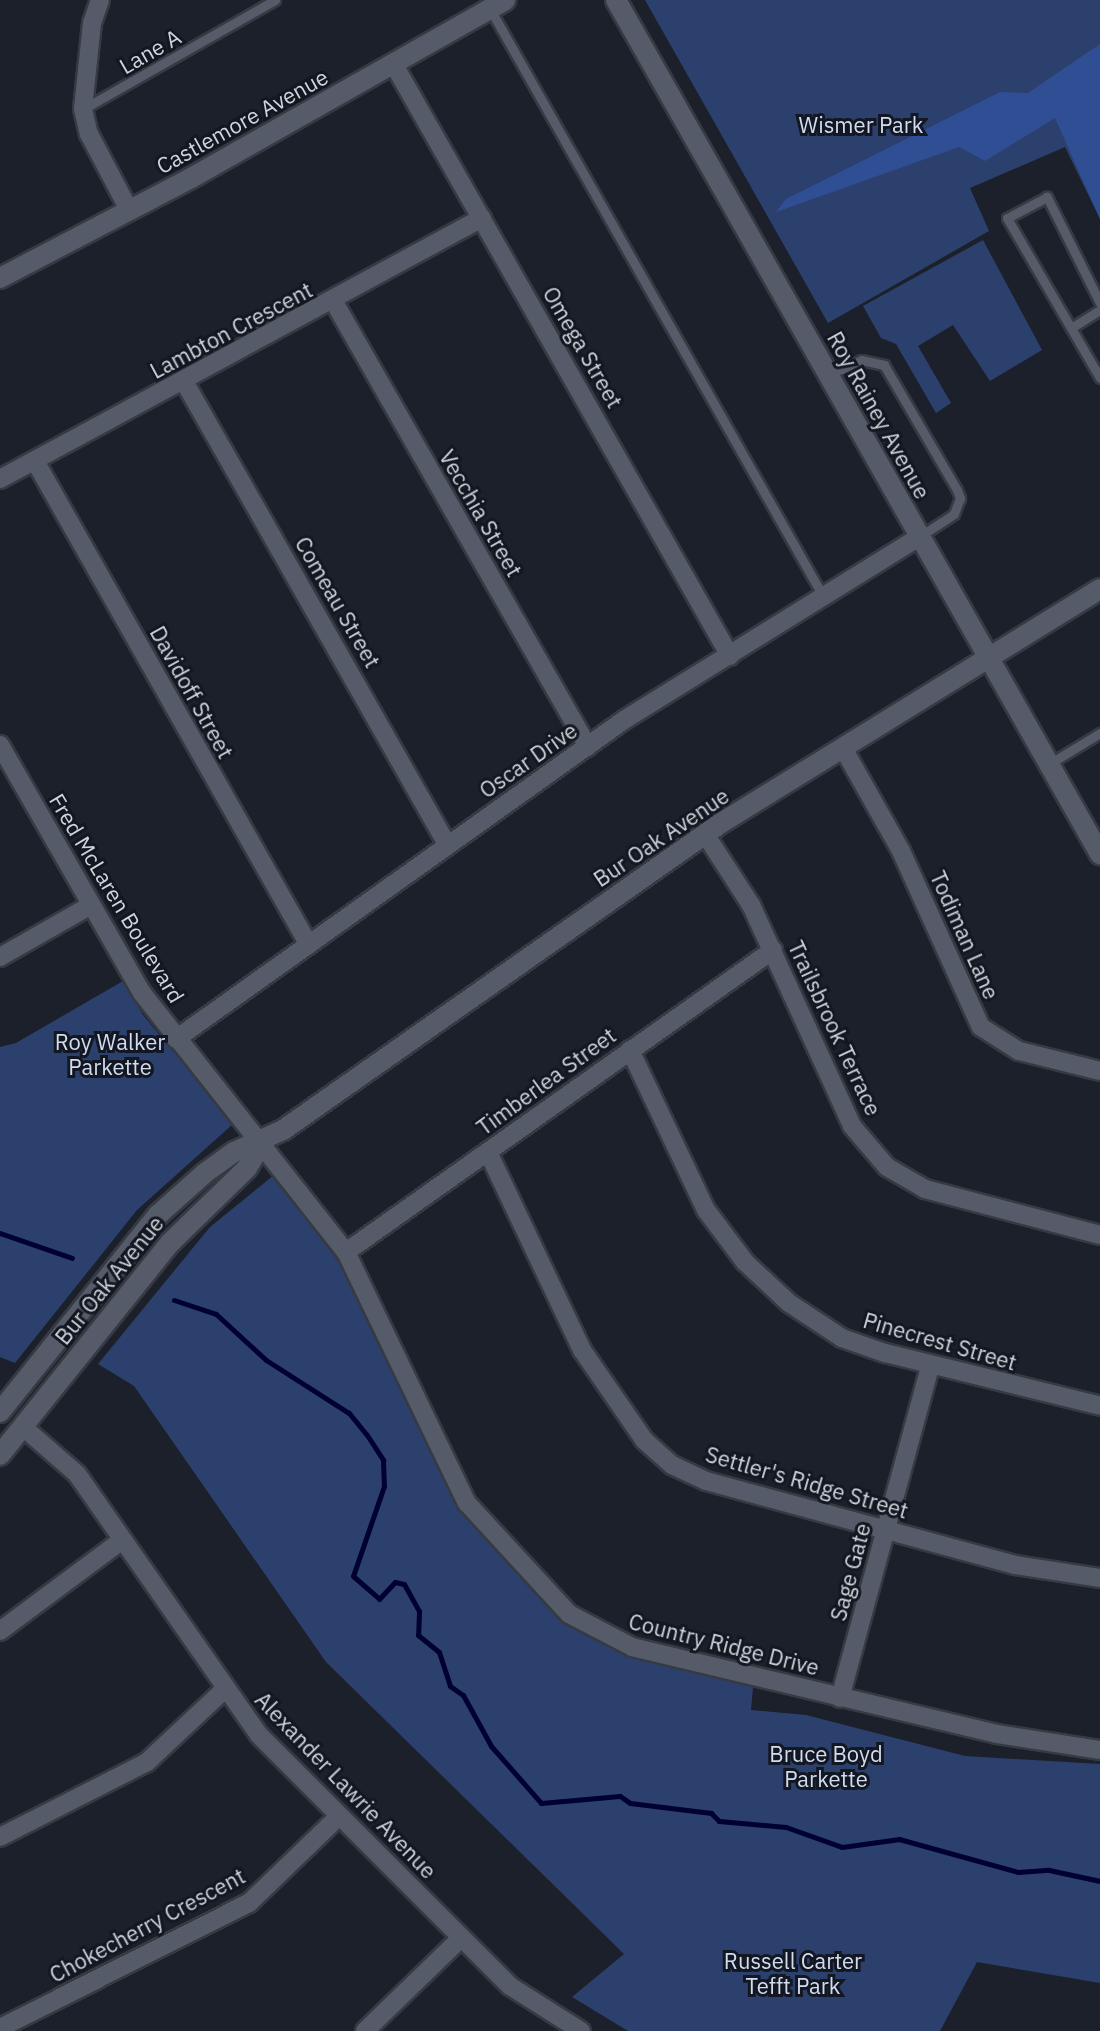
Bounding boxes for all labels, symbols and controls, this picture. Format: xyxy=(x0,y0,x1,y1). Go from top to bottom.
street label: Lane A xyxy=(115,23,185,79)
street label: Castlemore Avenue xyxy=(152,63,332,179)
park label: Wismer Park xyxy=(799,112,923,138)
street label: Lambton Crescent xyxy=(145,276,317,384)
street label: Omega Street xyxy=(538,282,628,412)
street label: Roy Rainey Avenue xyxy=(822,327,936,503)
street label: Vecchia Street xyxy=(434,445,528,581)
street label: Comeau Street xyxy=(290,532,386,672)
street label: Davidoff Street xyxy=(145,621,239,763)
street label: Oscar Drive xyxy=(474,717,582,803)
street label: Bur Oak Avenue xyxy=(588,782,734,892)
street label: Fred McLaren Boulevard xyxy=(44,789,190,1007)
street label: Todiman Lane xyxy=(925,867,1005,1003)
street label: Trailsbrook Terrace xyxy=(783,936,887,1120)
street label: Timberlea Street xyxy=(471,1022,621,1140)
park label: Roy Walker Parkette xyxy=(55,1028,165,1080)
street label: Bur Oak Avenue xyxy=(49,1210,169,1350)
street label: Pinecrest Street xyxy=(860,1306,1020,1376)
street label: Settler's Ridge Street xyxy=(703,1440,911,1524)
street label: Sage Gate xyxy=(824,1520,876,1624)
street label: Country Ridge Drive xyxy=(626,1608,822,1680)
street label: Alexander Lawrie Avenue xyxy=(250,1686,442,1884)
park label: Bruce Boyd Parkette xyxy=(769,1740,883,1792)
street label: Chokecherry Crescent xyxy=(45,1862,249,1988)
park label: Russell Carter Tefft Park xyxy=(724,1947,862,1998)

